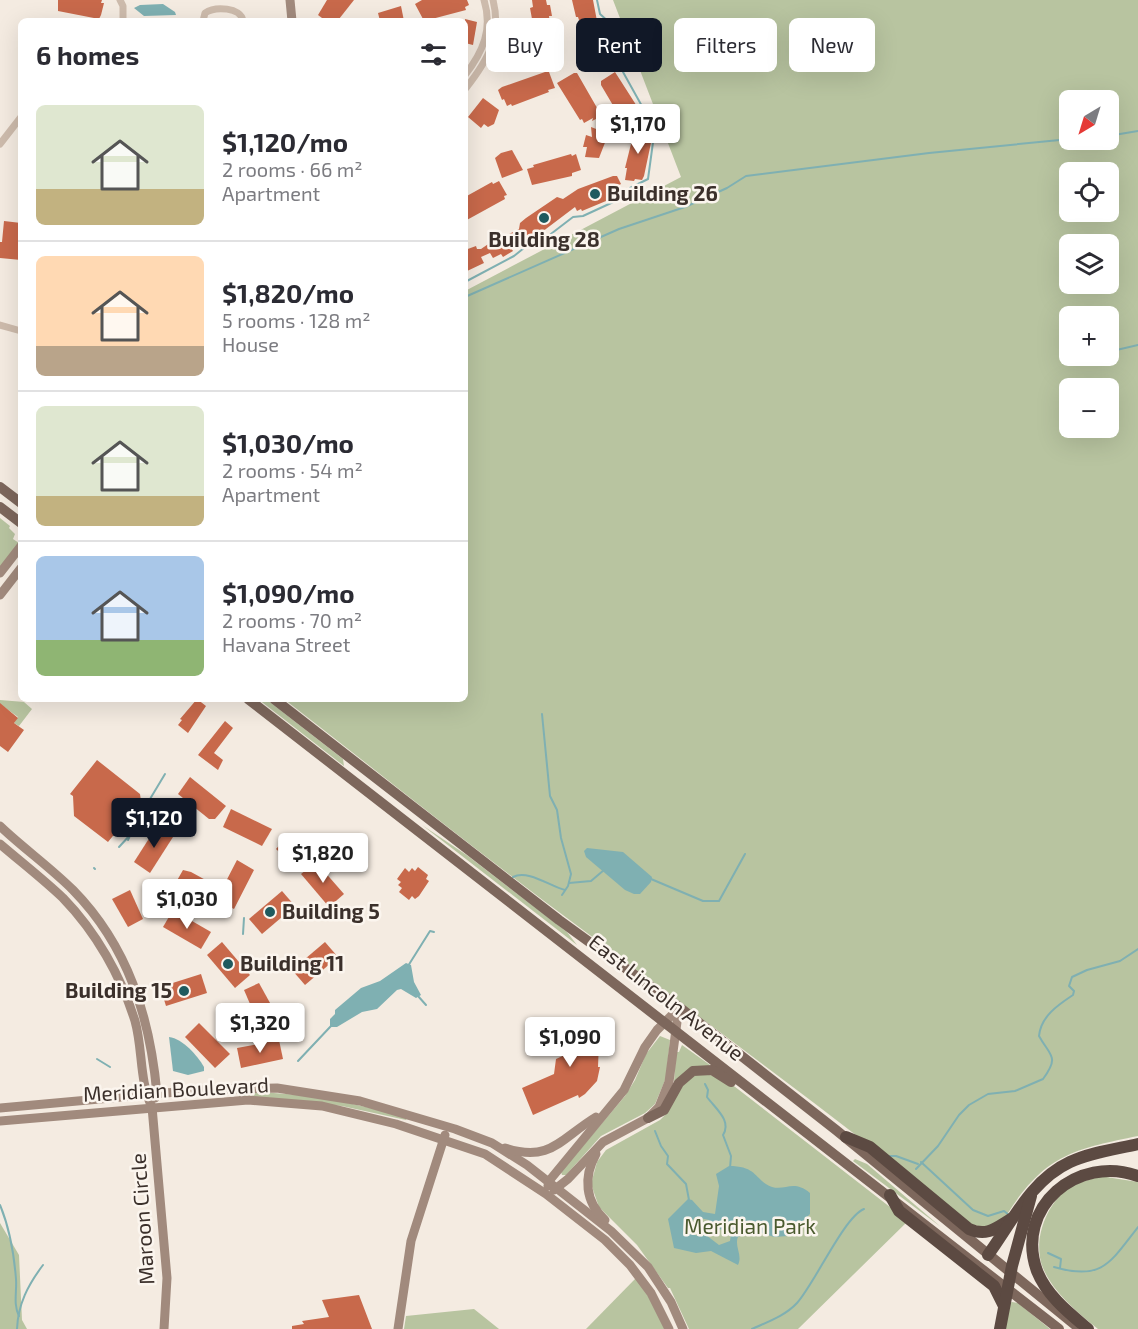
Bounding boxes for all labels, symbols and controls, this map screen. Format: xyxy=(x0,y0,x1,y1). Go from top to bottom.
chip: Buy xyxy=(486,18,564,72)
chip: Rent xyxy=(576,18,662,72)
chip: Filters xyxy=(674,18,777,72)
chip: New xyxy=(789,18,875,72)
icon: filters xyxy=(417,38,450,71)
text: 6 homes xyxy=(36,39,139,70)
north arrow xyxy=(1059,90,1119,150)
map controls xyxy=(1059,90,1119,438)
pin: $1,170 xyxy=(589,104,687,155)
text: $1,170 xyxy=(610,111,666,135)
text: $1,120/mo xyxy=(222,126,348,157)
icon: home xyxy=(84,129,156,201)
text: 2 rooms · 66 m² xyxy=(222,157,363,181)
button: locate xyxy=(1059,162,1119,222)
place label: Building 26 xyxy=(607,180,718,205)
text: Apartment xyxy=(222,181,320,205)
marker: Building 26 xyxy=(588,187,602,201)
marker: Building 28 xyxy=(537,211,551,225)
place label: Building 28 xyxy=(488,226,600,251)
button: layers xyxy=(1059,234,1119,294)
text: $1,820/mo xyxy=(222,277,354,308)
icon: home xyxy=(84,280,156,352)
button: + xyxy=(1059,306,1119,366)
text: 5 rooms · 128 m² xyxy=(222,308,371,332)
text: House xyxy=(222,332,279,356)
button: − xyxy=(1059,378,1119,438)
text: $1,030/mo xyxy=(222,427,354,458)
icon: home xyxy=(84,430,156,502)
text: 2 rooms · 54 m² xyxy=(222,458,363,482)
text: Apartment xyxy=(222,482,320,506)
text: $1,090/mo xyxy=(222,577,355,608)
icon: home xyxy=(84,580,156,652)
text: 2 rooms · 70 m² xyxy=(222,608,362,632)
text: Havana Street xyxy=(222,632,350,656)
pin: $1,120 xyxy=(105,798,203,849)
text: $1,120 xyxy=(125,805,183,829)
pin: $1,820 xyxy=(274,833,372,884)
text: $1,820 xyxy=(292,840,354,864)
pin: $1,030 xyxy=(138,879,236,930)
text: $1,030 xyxy=(156,886,218,910)
place label: Building 5 xyxy=(282,898,380,923)
marker: Building 5 xyxy=(263,905,277,919)
street label: East Lincoln Avenue xyxy=(584,929,749,1065)
place label: Building 11 xyxy=(240,950,344,975)
marker: Building 11 xyxy=(221,957,235,971)
place label: Building 15 xyxy=(65,977,172,1002)
marker: Building 15 xyxy=(177,984,191,998)
pin: $1,320 xyxy=(211,1003,309,1054)
text: $1,320 xyxy=(230,1010,290,1034)
pin: $1,090 xyxy=(521,1017,619,1068)
text: $1,090 xyxy=(539,1024,601,1048)
street label: Meridian Boulevard xyxy=(82,1071,270,1106)
street label: Maroon Circle xyxy=(124,1152,159,1286)
park label: Meridian Park xyxy=(684,1213,816,1238)

